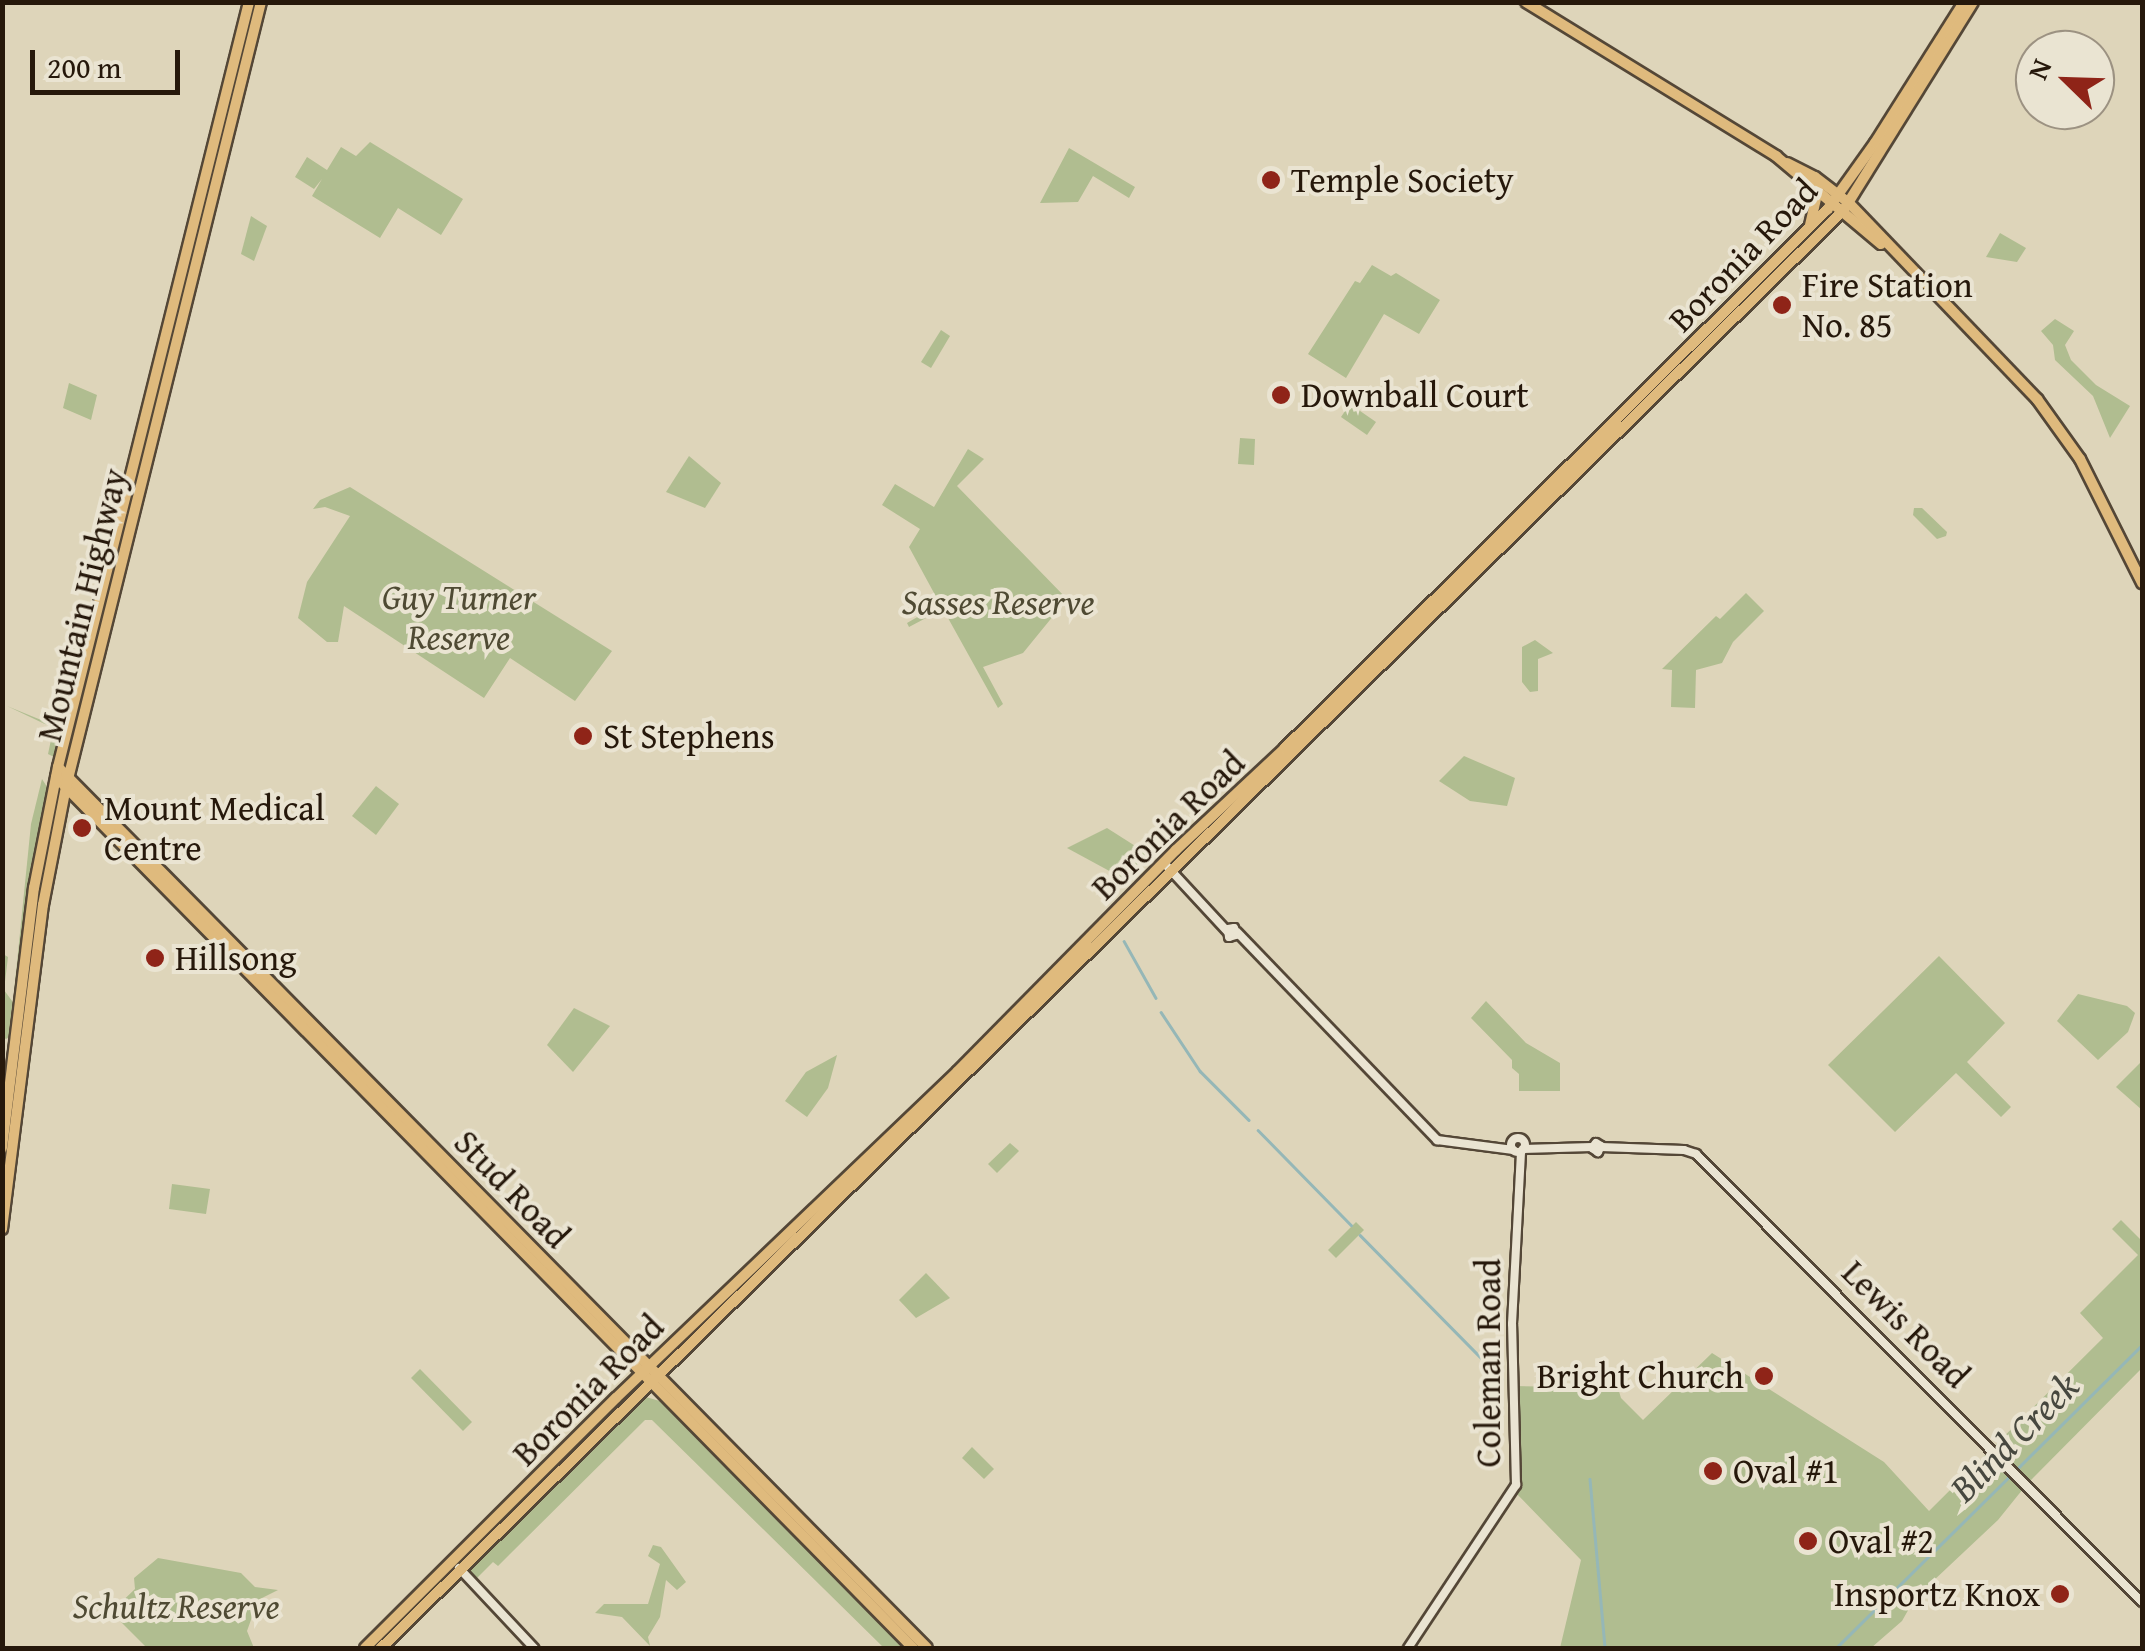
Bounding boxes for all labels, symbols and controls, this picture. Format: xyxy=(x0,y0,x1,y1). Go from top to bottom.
scale bar xyxy=(35,30,185,92)
north arrow xyxy=(2015,30,2115,130)
text: 200 m xyxy=(47,45,121,89)
text: N xyxy=(2016,52,2061,85)
place label: Temple Society xyxy=(1291,159,1514,201)
marker: Temple Society xyxy=(1260,169,1282,191)
street label: Boronia Road xyxy=(1660,170,1826,340)
place label: Fire Station No. 85 xyxy=(1802,264,1973,346)
marker: Fire Station No. 85 xyxy=(1771,294,1793,316)
place label: Downball Court xyxy=(1301,374,1529,416)
marker: Downball Court xyxy=(1270,384,1292,406)
street label: Mountain Highway xyxy=(28,464,136,746)
park label: Guy Turner Reserve xyxy=(382,576,536,658)
park label: Sasses Reserve xyxy=(901,581,1095,623)
place label: St Stephens xyxy=(603,715,775,757)
marker: St Stephens xyxy=(572,725,594,747)
street label: Boronia Road xyxy=(1083,742,1253,908)
place label: Mount Medical Centre xyxy=(104,787,325,869)
marker: Mount Medical Centre xyxy=(69,815,95,841)
place label: Hillsong xyxy=(175,937,297,979)
marker: Hillsong xyxy=(144,947,166,969)
street label: Stud Road xyxy=(445,1121,579,1257)
street label: Lewis Road xyxy=(1834,1252,1978,1396)
street label: Coleman Road xyxy=(1467,1259,1509,1467)
street label: Boronia Road xyxy=(504,1306,672,1474)
place label: Bright Church xyxy=(1537,1355,1744,1397)
water label: Blind Creek xyxy=(1940,1363,2088,1511)
marker: Bright Church xyxy=(1753,1365,1775,1387)
place label: Oval #1 xyxy=(1733,1450,1839,1492)
marker: Oval #1 xyxy=(1702,1460,1724,1482)
place label: Oval #2 xyxy=(1828,1520,1934,1562)
marker: Oval #2 xyxy=(1797,1530,1819,1552)
place label: Insportz Knox xyxy=(1834,1573,2040,1615)
marker: Insportz Knox xyxy=(2049,1583,2071,1605)
park label: Schultz Reserve xyxy=(72,1585,280,1627)

